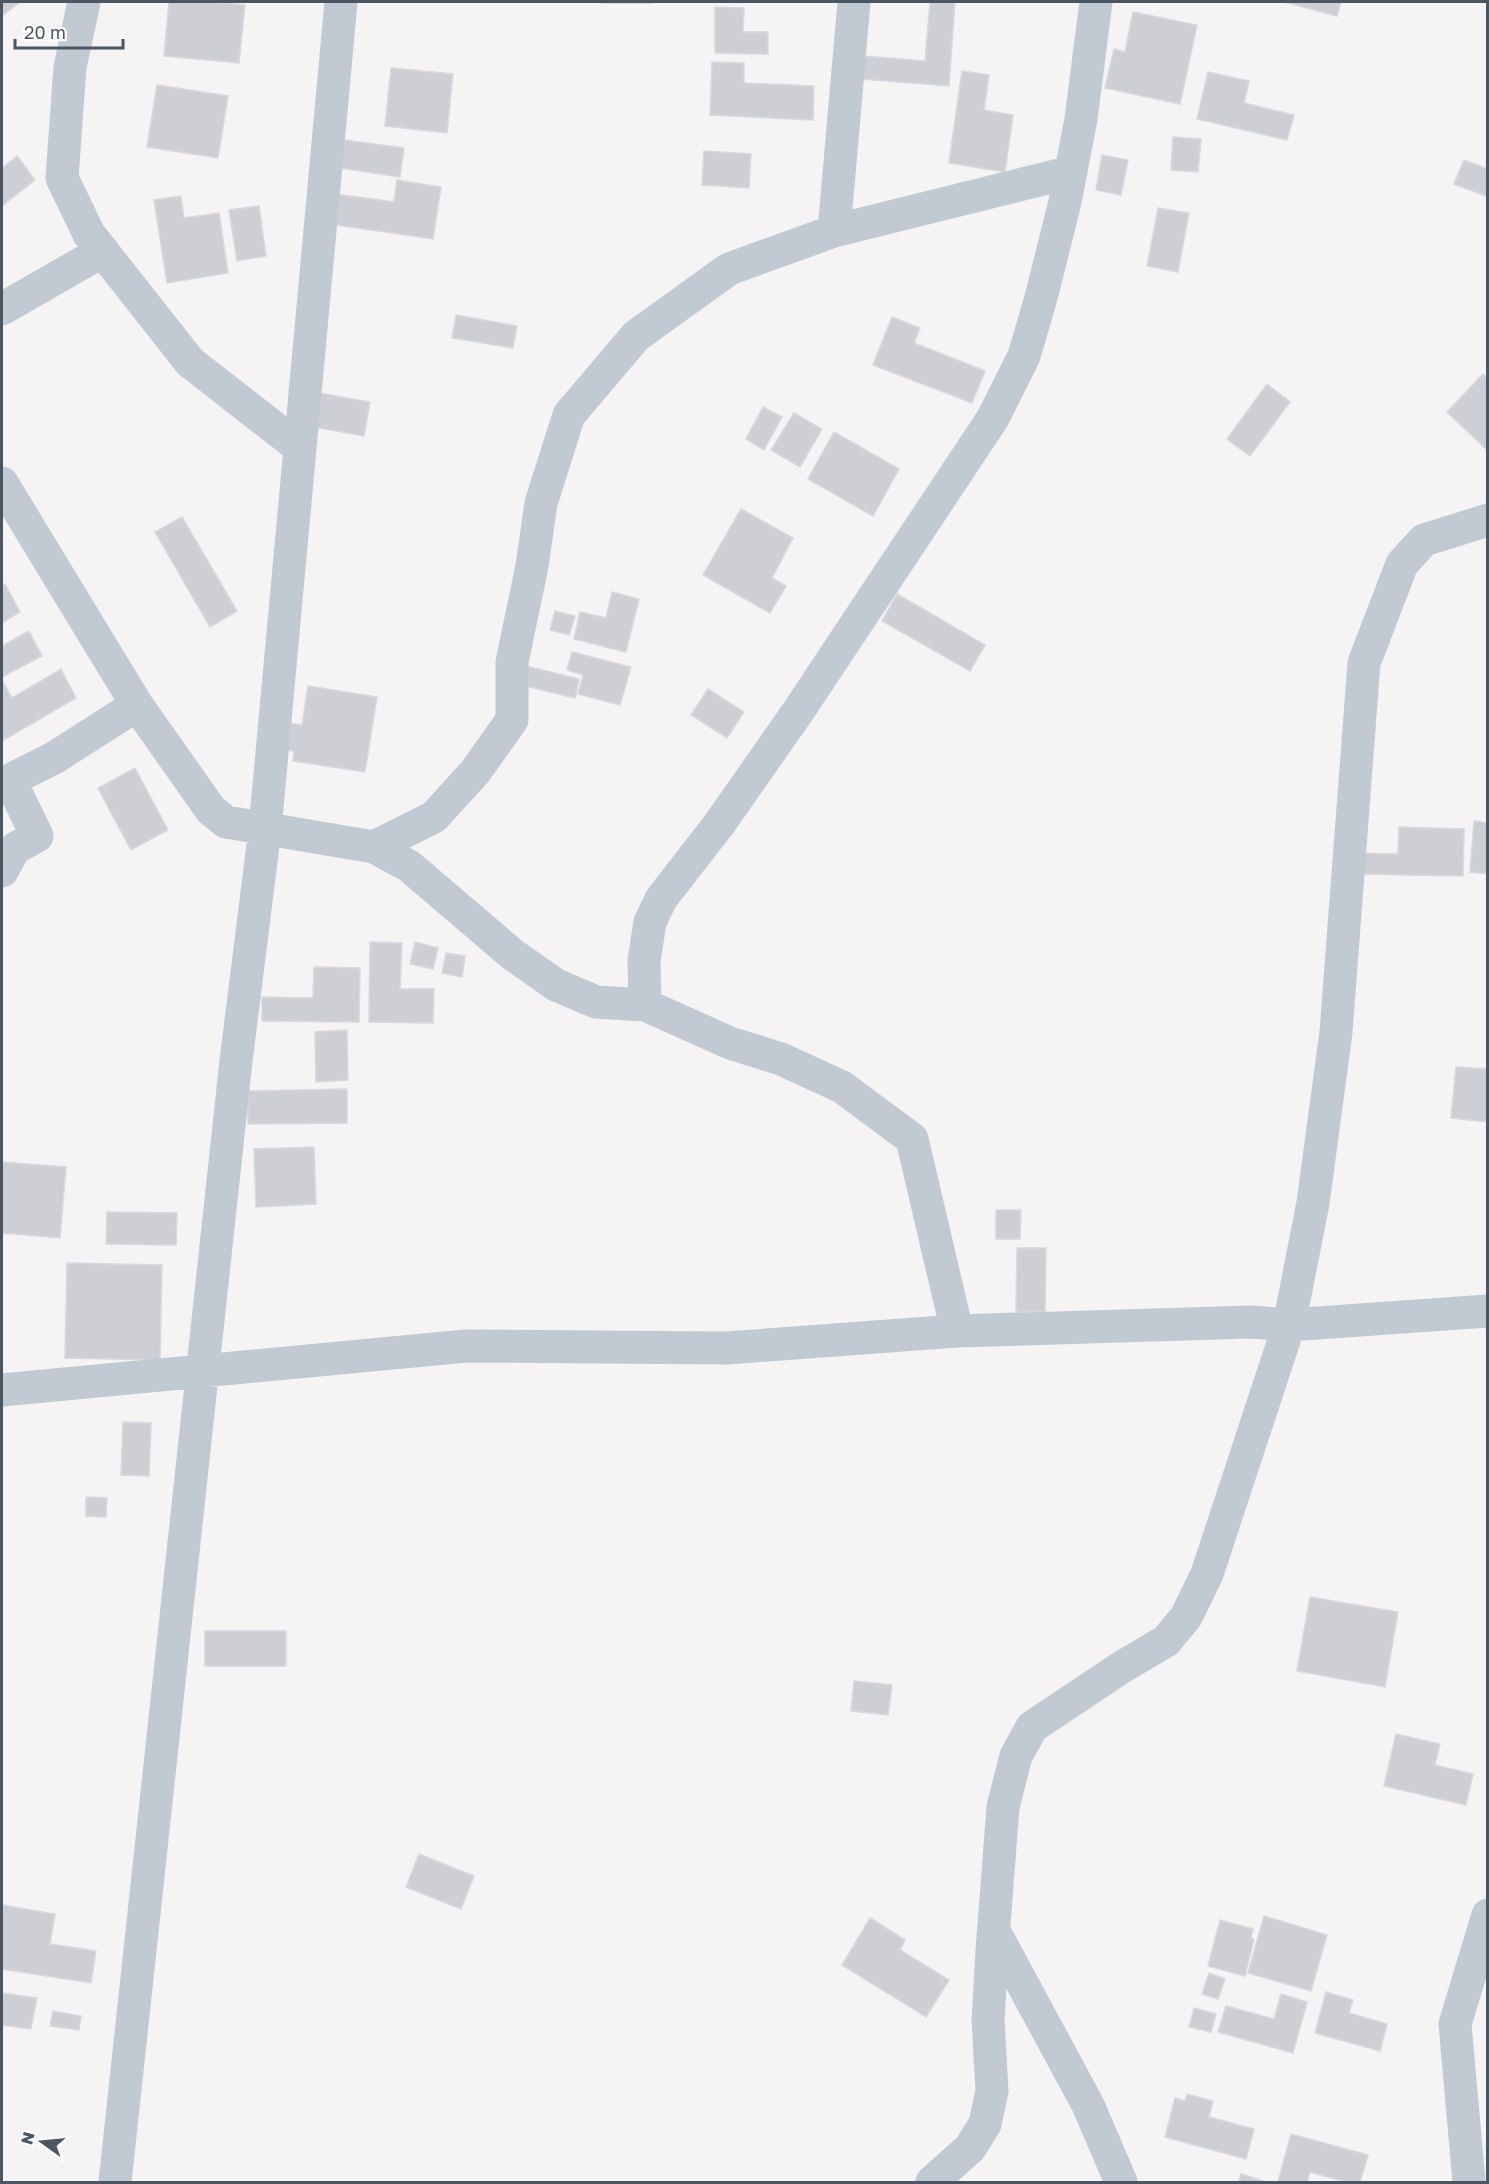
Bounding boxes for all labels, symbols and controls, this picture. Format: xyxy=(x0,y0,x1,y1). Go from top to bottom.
scale bar xyxy=(15,12,123,50)
text: 20 m xyxy=(24,21,66,43)
north arrow xyxy=(12,2112,72,2172)
text: N xyxy=(16,2130,39,2147)

